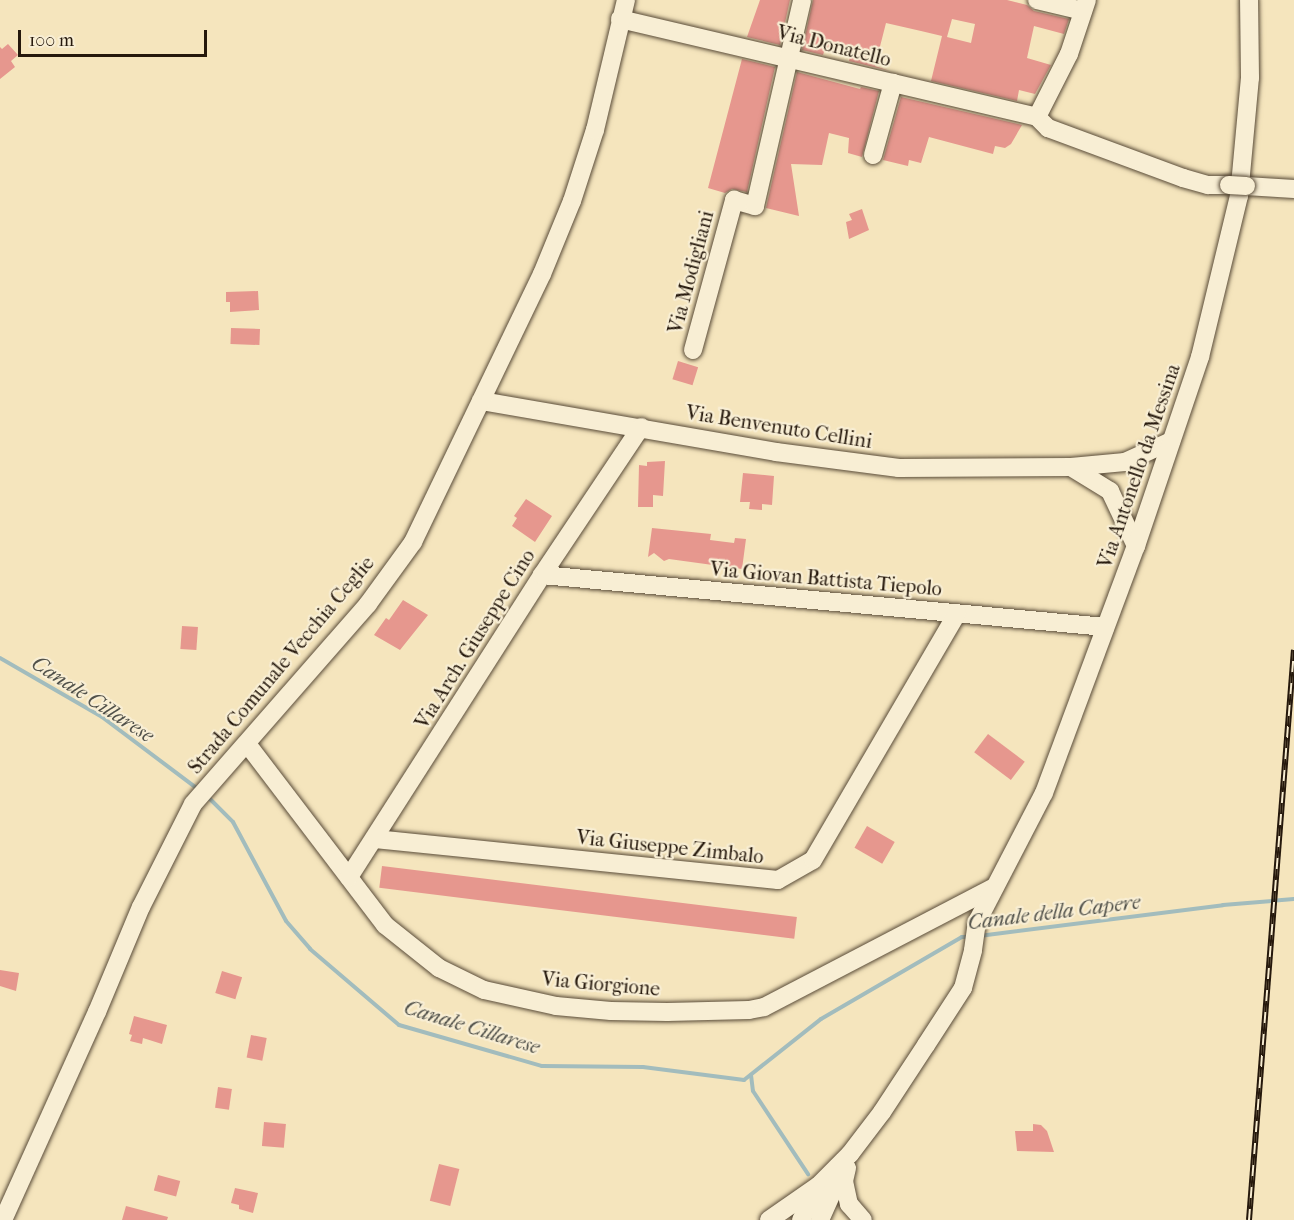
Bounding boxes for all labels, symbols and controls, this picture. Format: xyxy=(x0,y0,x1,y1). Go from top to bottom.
scale bar xyxy=(21,18,210,56)
street label: Via Donatello xyxy=(775,20,893,72)
text: 100 m xyxy=(29,30,74,51)
street label: Via Modigliani xyxy=(663,208,719,336)
street label: Via Antonello da Messina xyxy=(1093,361,1185,571)
street label: Via Benvenuto Cellini xyxy=(684,400,874,454)
street label: Via Arch. Giuseppe Cino xyxy=(410,545,540,733)
street label: Strada Comunale Vecchia Ceglie xyxy=(183,551,379,779)
street label: Via Giovan Battista Tiepolo xyxy=(709,557,943,601)
water label: Canale Cillarese xyxy=(27,650,159,748)
street label: Via Giuseppe Zimbalo xyxy=(575,825,765,869)
water label: Canale della Capere xyxy=(966,889,1142,935)
street label: Via Giorgione xyxy=(541,967,661,1001)
water label: Canale Cillarese xyxy=(401,994,543,1060)

